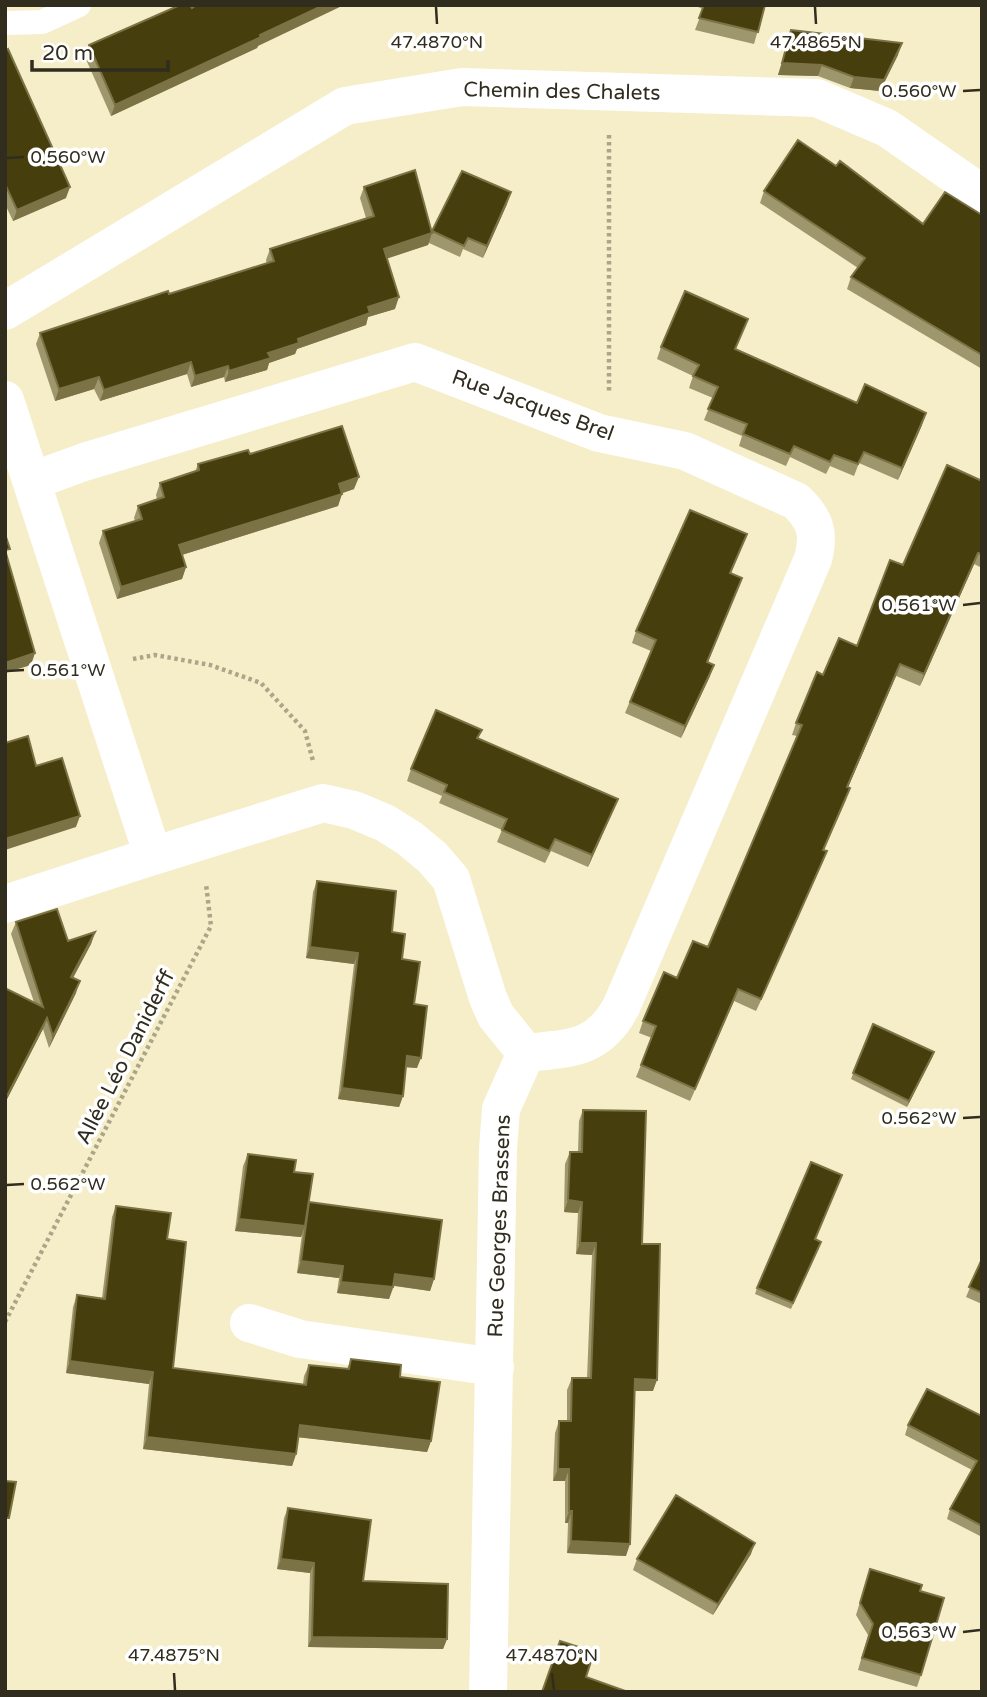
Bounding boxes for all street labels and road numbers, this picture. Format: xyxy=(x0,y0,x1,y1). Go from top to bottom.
street label: Chemin des Chalets xyxy=(463,77,661,106)
street label: Rue Jacques Brel xyxy=(448,365,617,446)
street label: Allée Léo Daniderff xyxy=(71,965,181,1149)
street label: Rue Georges Brassens xyxy=(483,1114,516,1338)

